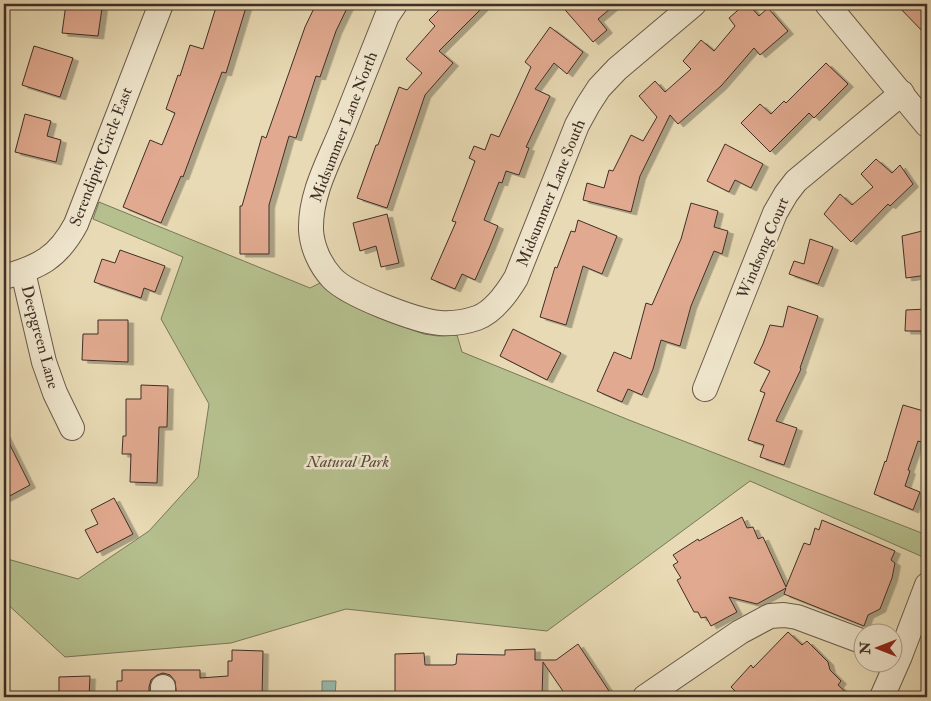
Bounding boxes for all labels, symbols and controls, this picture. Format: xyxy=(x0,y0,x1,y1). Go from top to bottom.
street label: Midsummer Lane North xyxy=(306,48,382,205)
street label: Serendipity Circle East xyxy=(65,85,138,230)
street label: Midsummer Lane South xyxy=(512,116,590,270)
street label: Windsong Court xyxy=(732,194,793,303)
street label: Deepgreen Lane xyxy=(16,283,64,392)
park label: Natural Park xyxy=(306,452,390,472)
north arrow xyxy=(854,624,904,674)
text: N xyxy=(857,641,874,655)

